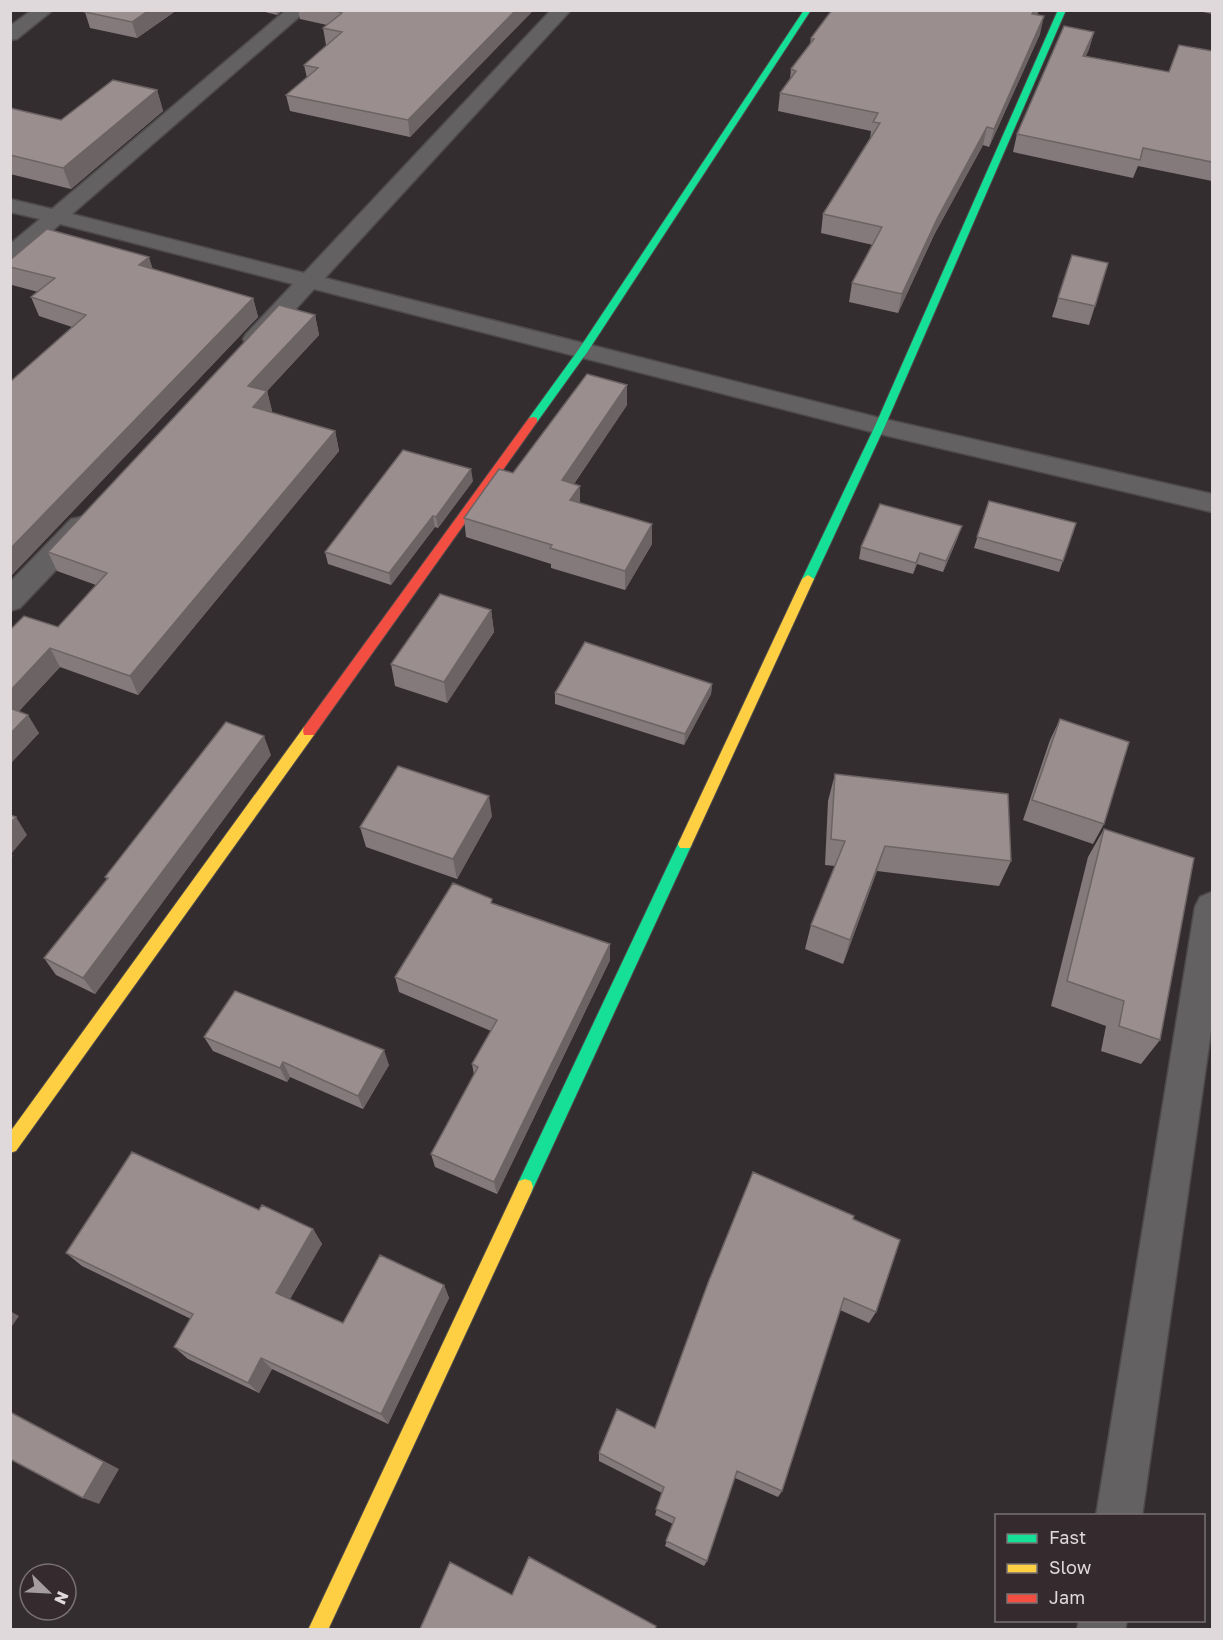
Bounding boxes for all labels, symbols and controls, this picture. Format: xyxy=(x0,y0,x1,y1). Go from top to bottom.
legend xyxy=(995,1514,1205,1622)
text: Fast xyxy=(1049,1526,1086,1548)
text: Slow xyxy=(1049,1556,1092,1578)
north arrow xyxy=(18,1562,78,1622)
text: Jam xyxy=(1049,1586,1085,1608)
text: N xyxy=(50,1588,73,1608)

